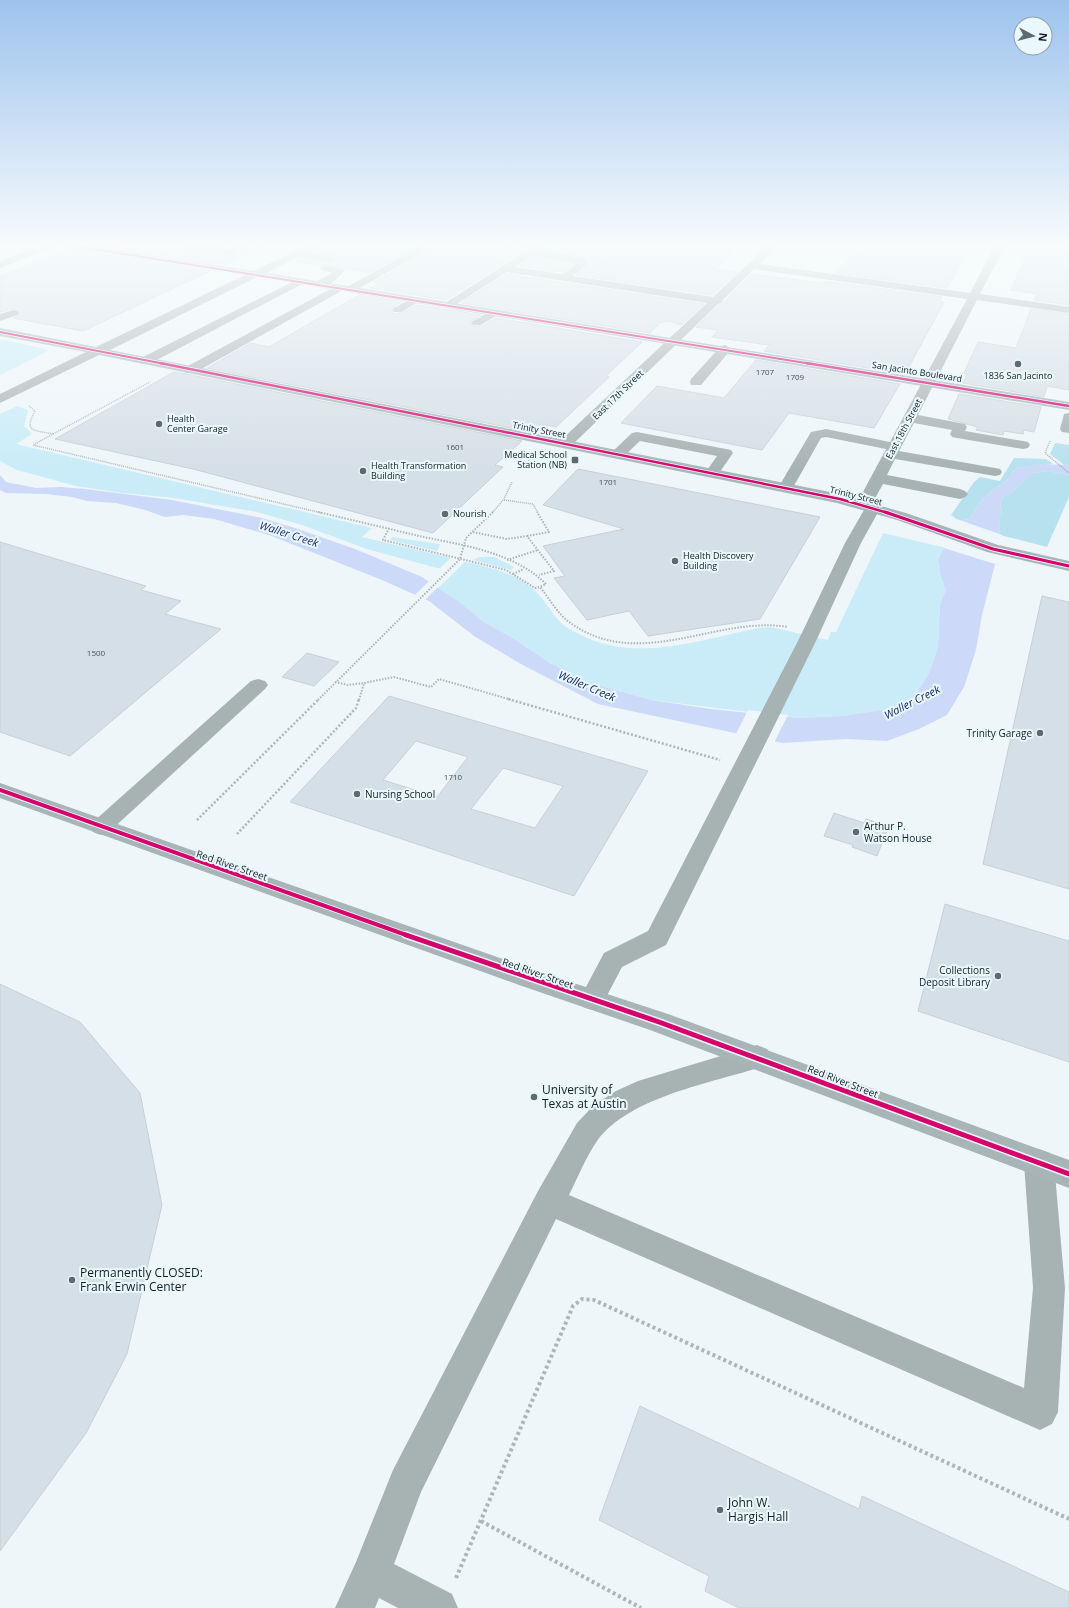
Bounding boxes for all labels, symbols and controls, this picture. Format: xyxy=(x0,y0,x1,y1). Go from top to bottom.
north arrow xyxy=(1013,16,1053,56)
text: N xyxy=(1035,32,1051,43)
street label: San Jacinto Boulevard xyxy=(871,358,963,385)
marker: 1836 San Jacinto xyxy=(1013,359,1023,369)
house number: 1707 xyxy=(756,366,775,377)
street label: East 17th Street xyxy=(589,367,646,422)
place label: 1836 San Jacinto xyxy=(984,369,1052,382)
house number: 1709 xyxy=(786,371,805,382)
street label: East 18th Street xyxy=(882,396,925,461)
place label: Health Center Garage xyxy=(167,412,228,435)
street label: Trinity Street xyxy=(511,418,567,441)
marker: Health Center Garage xyxy=(154,419,164,429)
house number: 1601 xyxy=(446,441,464,452)
place label: Medical School Station (NB) xyxy=(504,448,567,471)
marker: Medical School Station (NB) xyxy=(570,455,580,465)
place label: Health Transformation Building xyxy=(371,459,466,482)
marker: Health Transformation Building xyxy=(358,466,368,476)
house number: 1701 xyxy=(599,476,617,487)
street label: Trinity Street xyxy=(828,483,884,508)
place label: Nourish xyxy=(453,507,486,520)
marker: Nourish xyxy=(440,509,450,519)
water label: Waller Creek xyxy=(258,517,321,550)
place label: Health Discovery Building xyxy=(683,549,754,572)
marker: Health Discovery Building xyxy=(670,556,680,566)
house number: 1500 xyxy=(87,647,106,658)
water label: Waller Creek xyxy=(556,667,619,705)
water label: Waller Creek xyxy=(881,681,943,722)
place label: Trinity Garage xyxy=(967,726,1032,740)
marker: Trinity Garage xyxy=(1035,728,1045,738)
house number: 1710 xyxy=(444,771,463,782)
place label: Nursing School xyxy=(365,787,435,801)
marker: Nursing School xyxy=(352,789,362,799)
place label: Arthur P. Watson House xyxy=(864,819,932,845)
marker: Arthur P. Watson House xyxy=(851,827,861,837)
street label: Red River Street xyxy=(195,846,270,884)
street label: Red River Street xyxy=(501,954,576,992)
place label: Collections Deposit Library xyxy=(919,963,991,989)
marker: Collections Deposit Library xyxy=(993,971,1003,981)
street label: Red River Street xyxy=(806,1061,881,1101)
place label: University of Texas at Austin xyxy=(542,1081,627,1112)
marker: University of Texas at Austin xyxy=(529,1092,539,1102)
place label: Permanently CLOSED: Frank Erwin Center xyxy=(80,1264,203,1295)
marker: Permanently CLOSED: Frank Erwin Center xyxy=(67,1275,77,1285)
place label: John W. Hargis Hall xyxy=(727,1494,788,1525)
marker: John W. Hargis Hall xyxy=(715,1505,725,1515)

